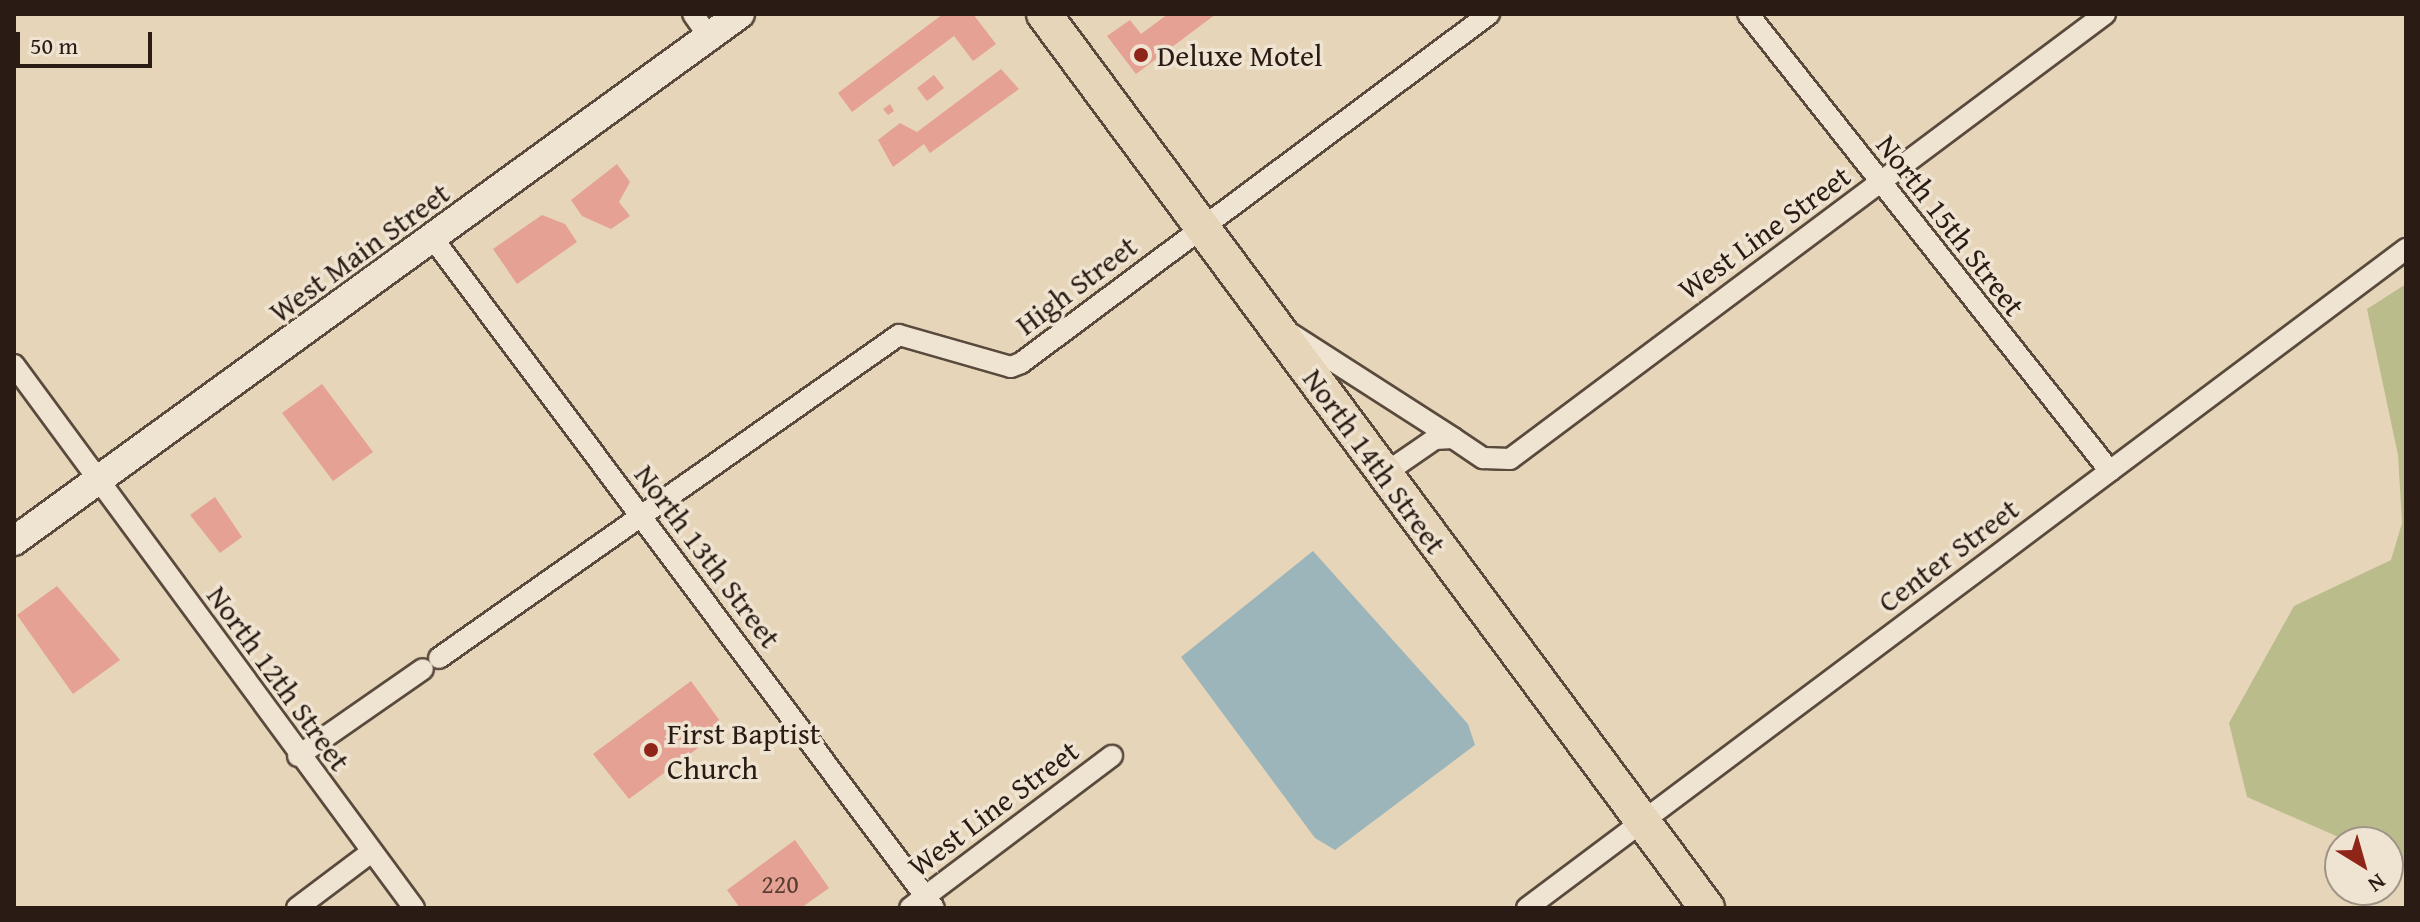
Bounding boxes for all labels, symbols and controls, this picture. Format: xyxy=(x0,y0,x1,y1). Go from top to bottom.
scale bar xyxy=(20,16,156,66)
text: 50 m xyxy=(30,28,78,63)
place label: Deluxe Motel xyxy=(1157,37,1322,73)
marker: Deluxe Motel xyxy=(1132,46,1150,64)
street label: North 15th Street xyxy=(1869,127,2033,323)
street label: West Line Street xyxy=(1671,157,1857,307)
street label: West Main Street xyxy=(262,175,456,329)
street label: High Street xyxy=(1008,228,1144,342)
street label: North 14th Street xyxy=(1296,361,1454,561)
street label: North 13th Street xyxy=(627,457,789,655)
street label: Center Street xyxy=(1871,490,2025,620)
street label: North 12th Street xyxy=(200,578,358,778)
place label: First Baptist Church xyxy=(667,715,820,786)
street label: West Line Street xyxy=(901,732,1085,884)
marker: First Baptist Church xyxy=(642,741,660,759)
north arrow xyxy=(2324,826,2404,906)
text: N xyxy=(2362,866,2393,901)
house number: 220 xyxy=(761,868,799,900)

